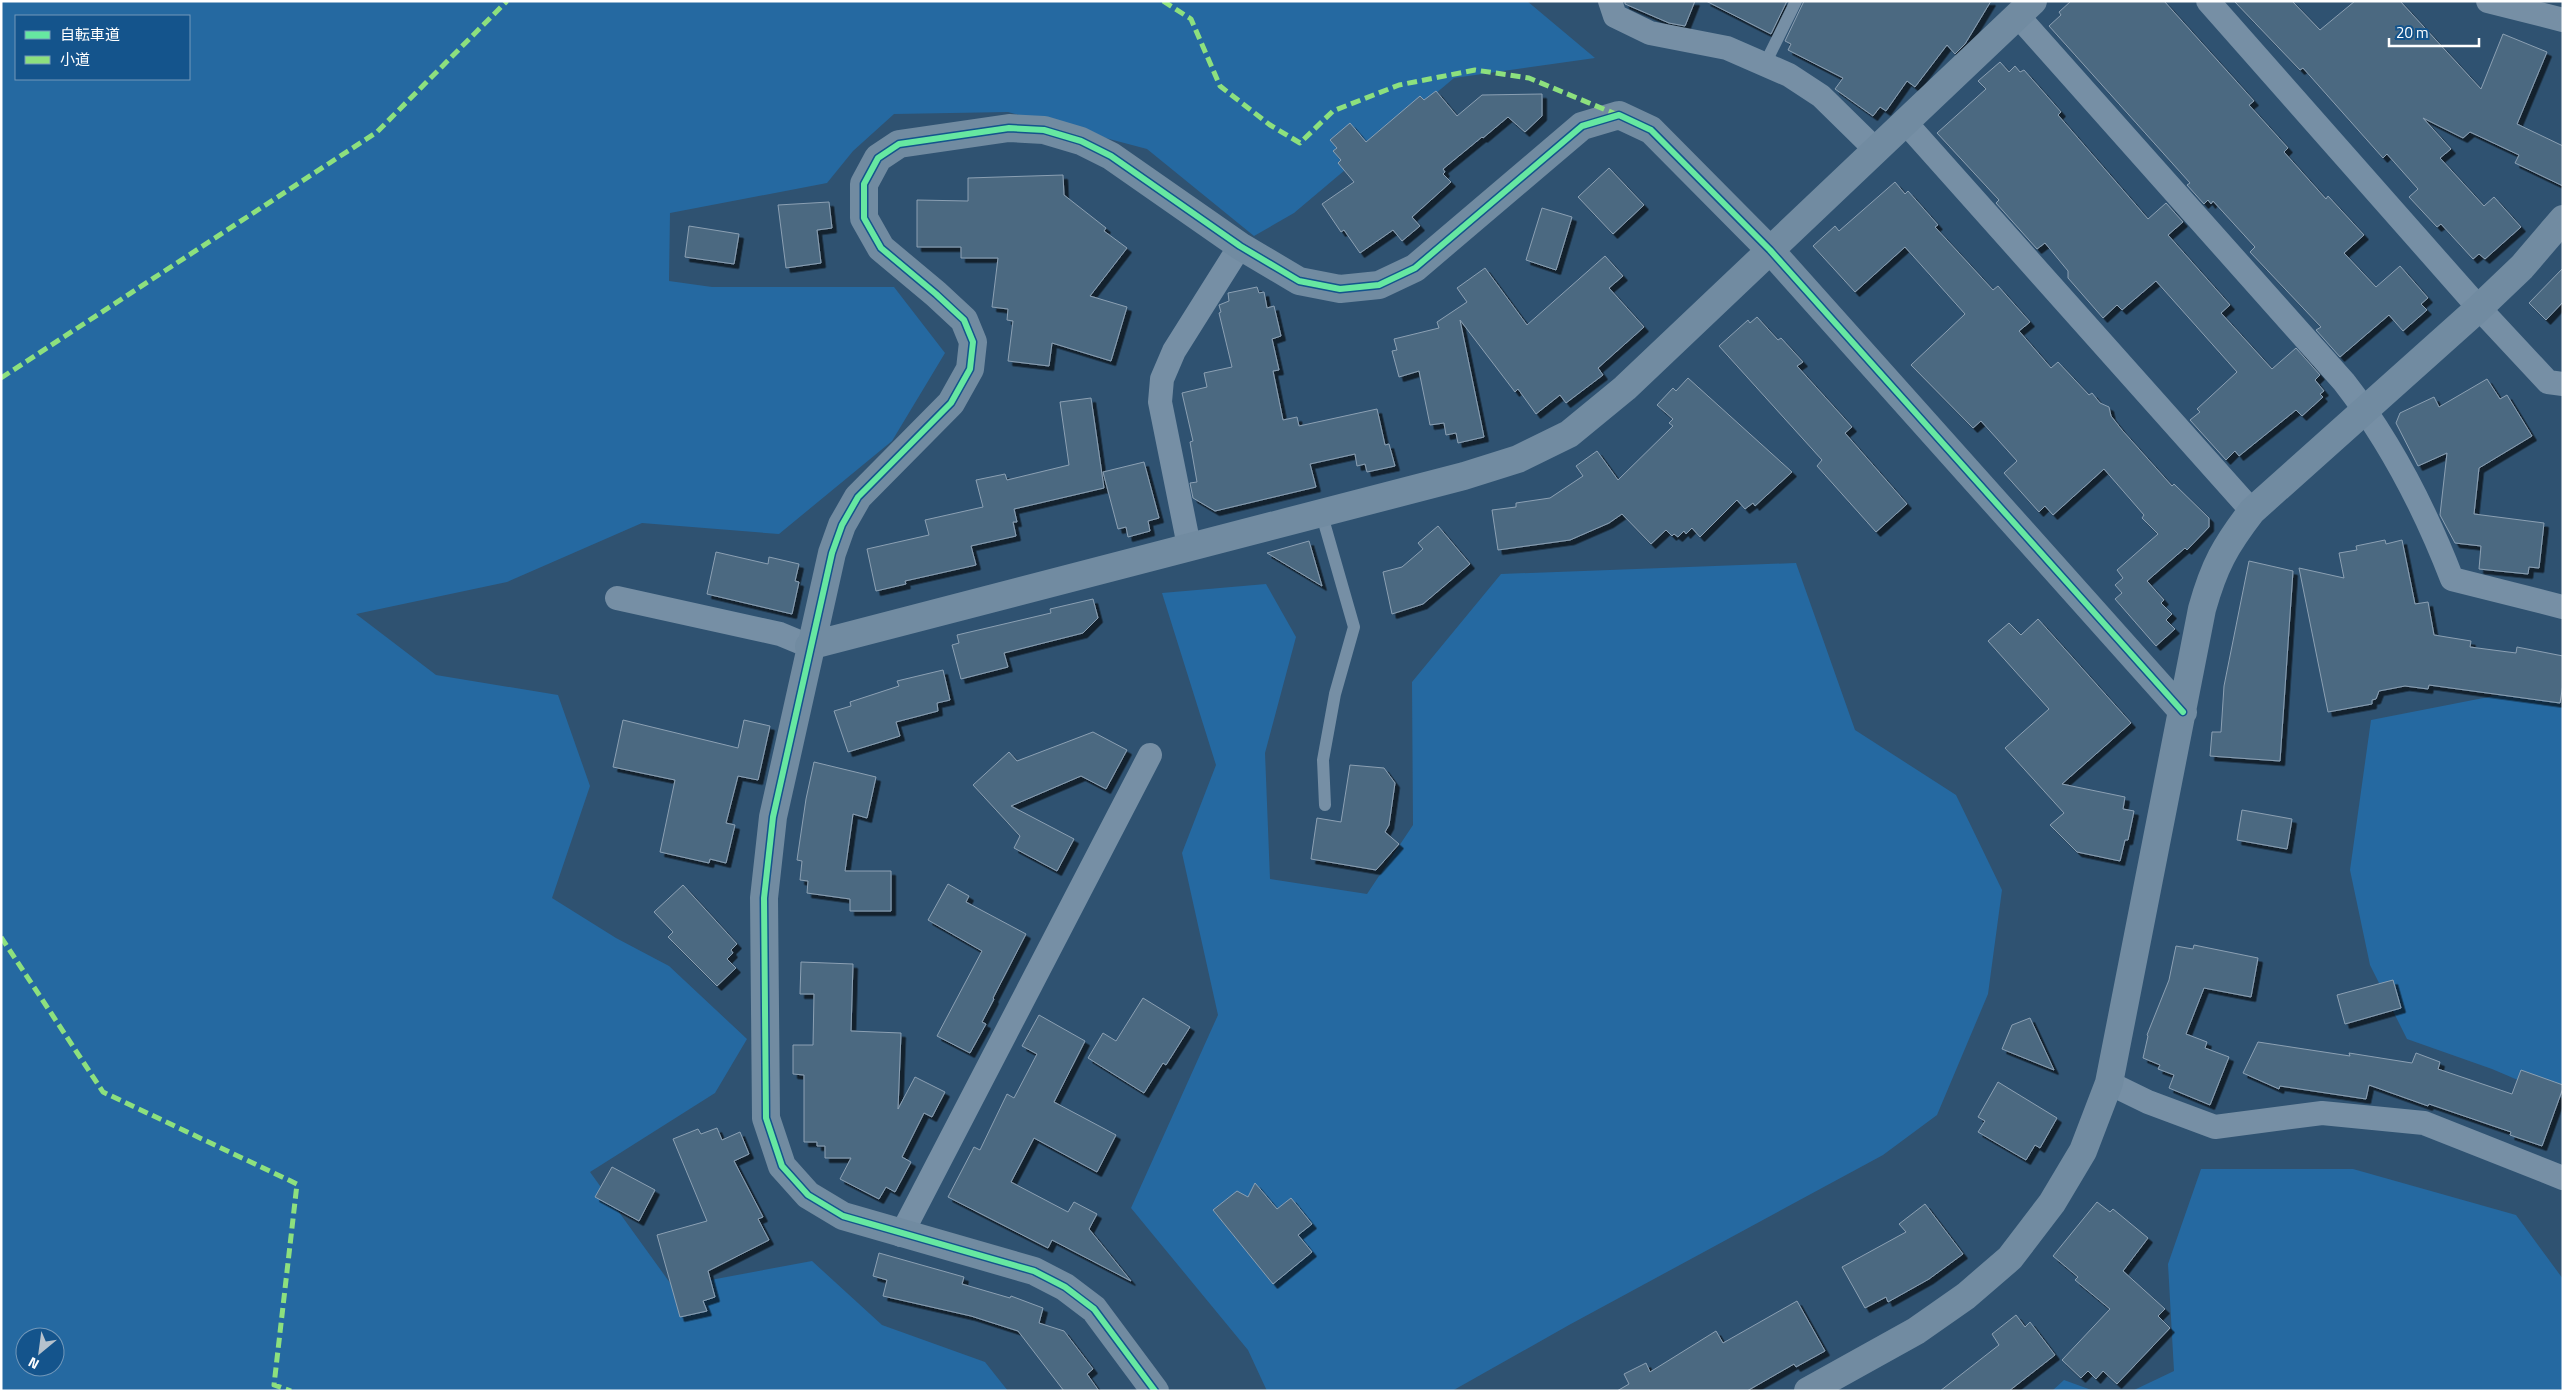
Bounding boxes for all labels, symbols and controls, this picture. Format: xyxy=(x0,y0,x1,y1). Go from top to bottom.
legend xyxy=(15,15,190,80)
scale bar xyxy=(2389,15,2479,47)
text: 20 m xyxy=(2396,21,2429,44)
text: 自転車道 xyxy=(60,23,120,46)
text: 小道 xyxy=(60,48,90,71)
north arrow xyxy=(15,1327,65,1377)
text: N xyxy=(24,1352,43,1375)

